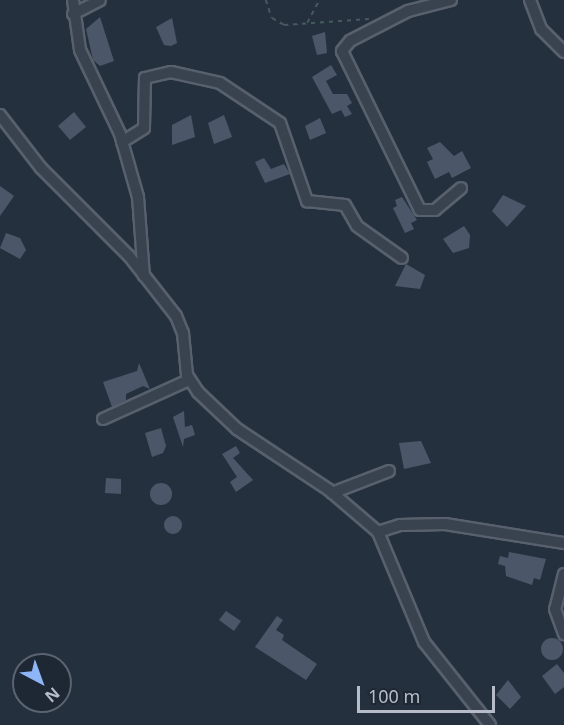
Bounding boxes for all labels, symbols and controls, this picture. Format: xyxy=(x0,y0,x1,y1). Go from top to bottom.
north arrow xyxy=(12,653,72,713)
scale bar xyxy=(360,674,498,712)
text: N xyxy=(40,682,65,708)
text: 100 m xyxy=(368,684,420,708)

